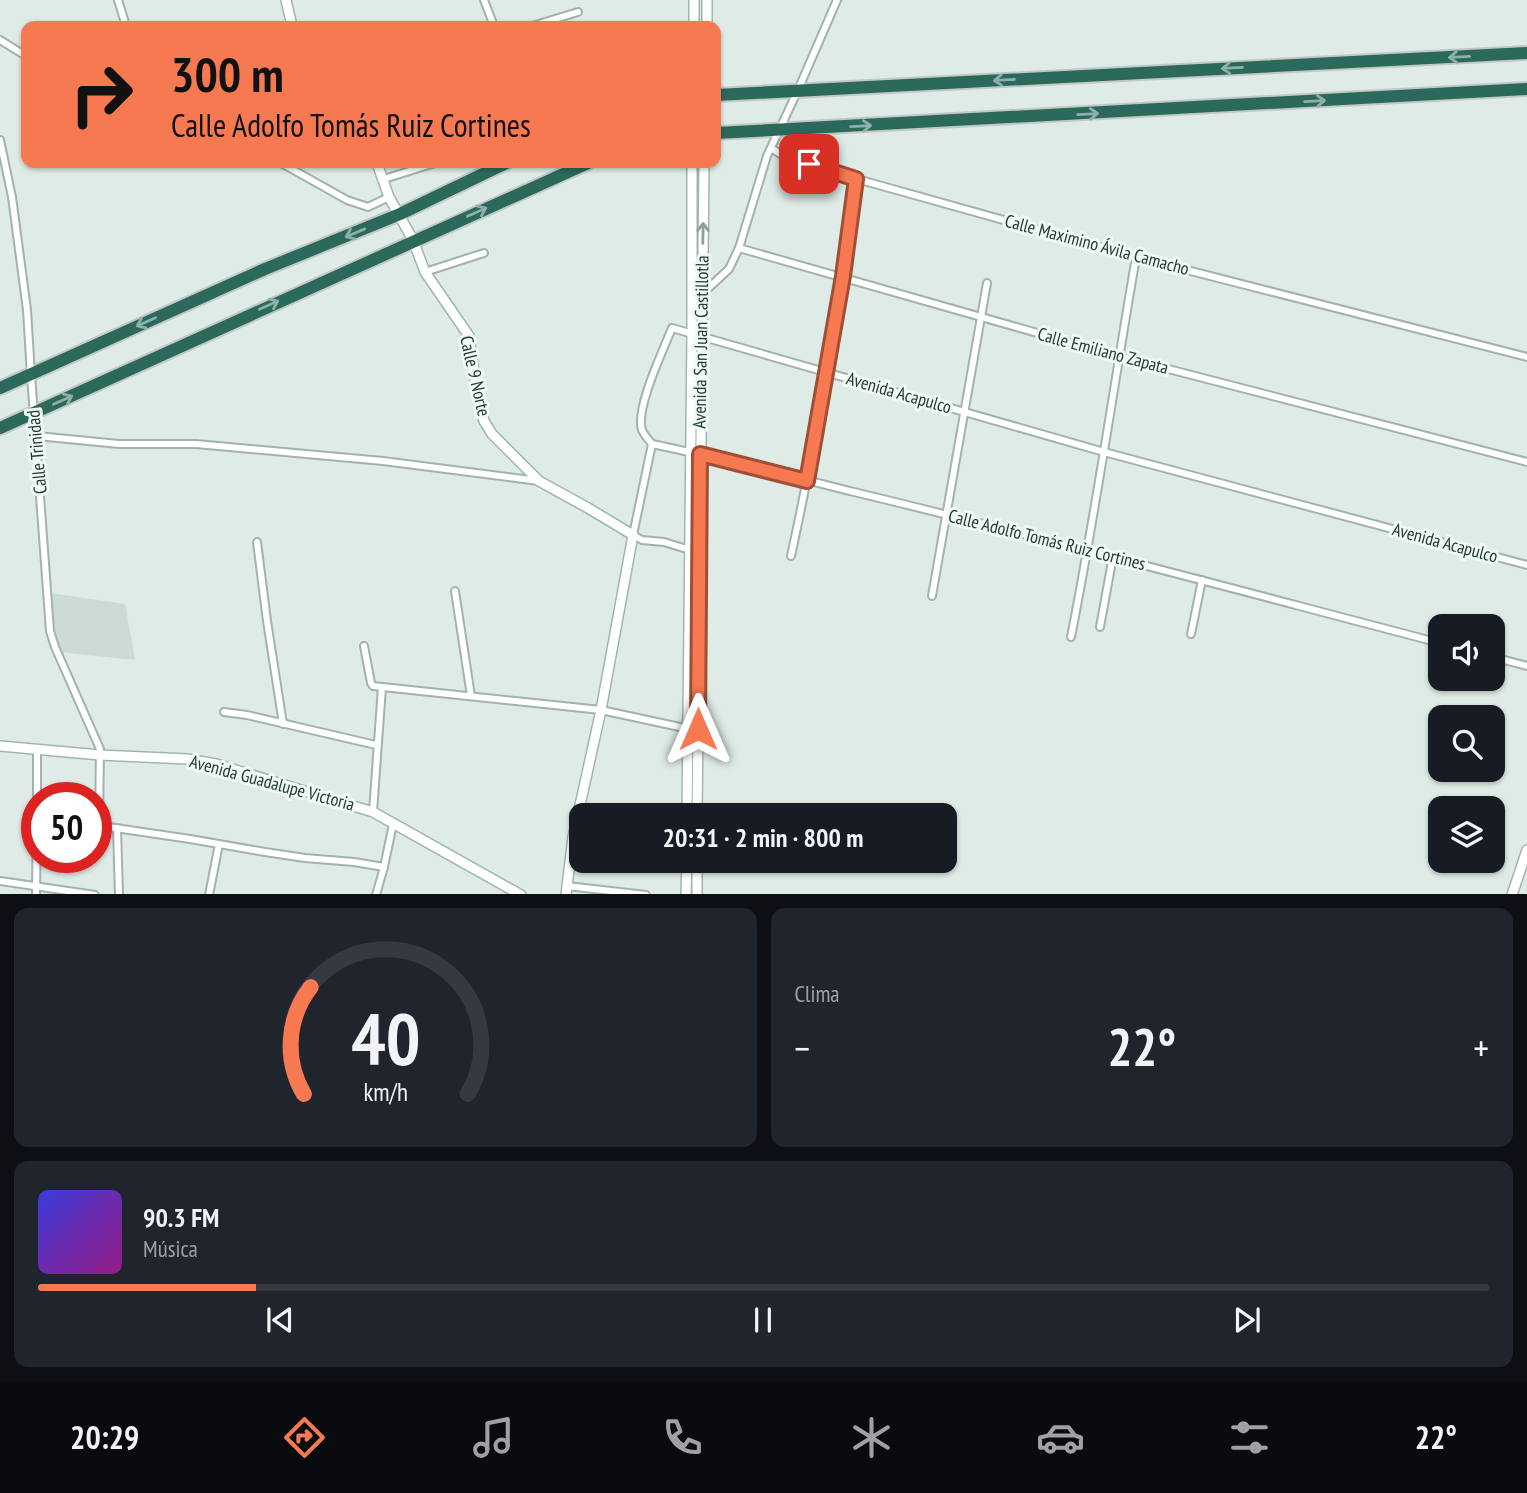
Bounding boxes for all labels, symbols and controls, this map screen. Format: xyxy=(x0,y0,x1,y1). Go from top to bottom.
text: 300 m xyxy=(171,42,284,106)
icon: right xyxy=(56,49,147,140)
one-way arrow xyxy=(1448,50,1471,63)
one-way arrow xyxy=(1220,62,1243,75)
one-way arrow xyxy=(993,73,1016,86)
one-way arrow xyxy=(1303,94,1326,107)
text: Calle Adolfo Tomás Ruiz Cortines xyxy=(171,104,531,146)
one-way arrow xyxy=(1076,107,1099,120)
one-way arrow xyxy=(849,119,871,132)
pin xyxy=(779,134,839,194)
icon: arrive xyxy=(790,145,828,183)
one-way arrow xyxy=(465,205,487,218)
street label: Calle Maximino Ávila Camacho xyxy=(1003,209,1192,280)
one-way arrow xyxy=(696,222,710,245)
one-way arrow xyxy=(345,227,366,240)
street label: Avenida San Juan Castillotla xyxy=(687,255,714,429)
one-way arrow xyxy=(259,298,280,311)
one-way arrow xyxy=(136,316,157,329)
street label: Calle Emiliano Zapata xyxy=(1035,322,1171,379)
street label: Calle 9 Norte xyxy=(455,333,496,418)
street label: Avenida Acapulco xyxy=(844,367,954,419)
one-way arrow xyxy=(51,393,73,406)
street label: Calle Trinidad xyxy=(21,409,52,495)
street label: Calle Adolfo Tomás Ruiz Cortines xyxy=(946,504,1148,575)
street label: Avenida Acapulco xyxy=(1390,517,1501,568)
map controls xyxy=(1428,614,1505,873)
button: sound xyxy=(1428,614,1505,691)
position arrow xyxy=(661,692,735,766)
button: search xyxy=(1428,705,1505,782)
street label: Avenida Guadalupe Victoria xyxy=(187,749,357,816)
speed limit sign: 50 xyxy=(21,782,112,873)
button: layers xyxy=(1428,796,1505,873)
text: 20:31 · 2 min · 800 m xyxy=(663,821,863,854)
text: Clima xyxy=(795,979,840,1008)
text: 40 xyxy=(350,990,420,1084)
text: 22° xyxy=(1107,1013,1176,1080)
text: − xyxy=(795,1023,810,1072)
text: + xyxy=(1473,1023,1489,1072)
text: km/h xyxy=(363,1075,407,1107)
text: 90.3 FM xyxy=(143,1201,219,1234)
text: Música xyxy=(143,1234,198,1263)
icon: previous xyxy=(261,1301,299,1339)
icon: pause xyxy=(744,1301,782,1339)
icon: next xyxy=(1228,1301,1266,1339)
icon: directions xyxy=(280,1413,329,1462)
icon: music xyxy=(469,1413,518,1462)
icon: phone xyxy=(658,1413,707,1462)
icon: climate xyxy=(847,1413,896,1462)
icon: car xyxy=(1036,1413,1085,1462)
icon: filters xyxy=(1225,1413,1274,1462)
text: 20:29 xyxy=(70,1416,139,1458)
text: 22° xyxy=(1415,1416,1457,1458)

